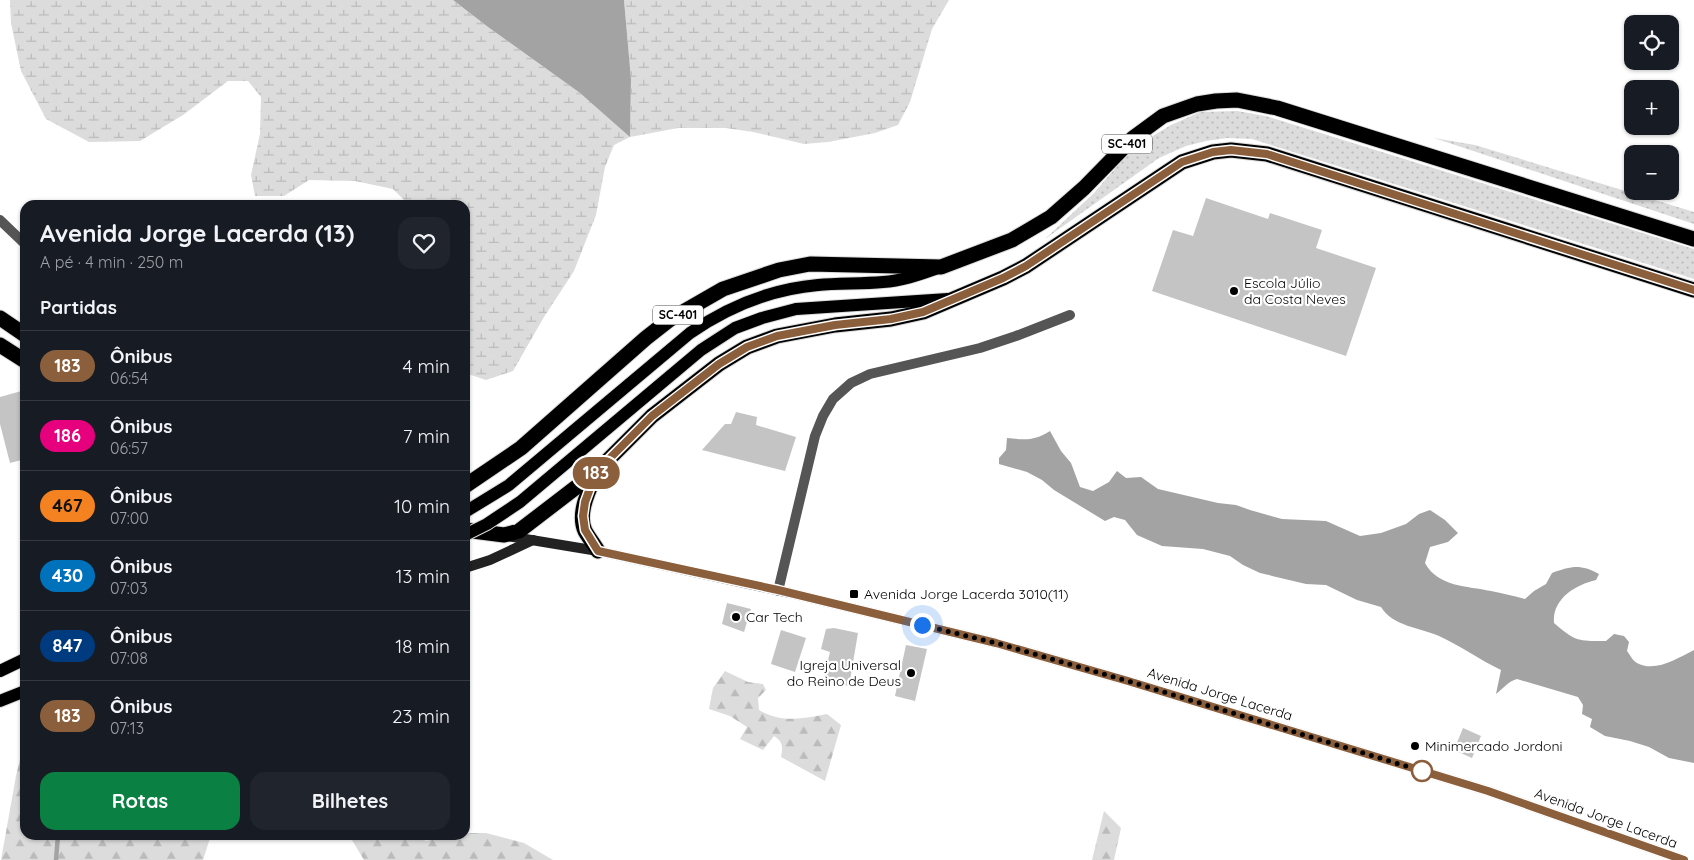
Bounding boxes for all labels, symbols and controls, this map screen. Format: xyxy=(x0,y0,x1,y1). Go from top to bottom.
map controls xyxy=(1624,15,1679,200)
button: locate xyxy=(1624,15,1679,70)
button: + xyxy=(1624,80,1679,135)
road number: SC-401 xyxy=(1102,134,1152,154)
button: − xyxy=(1624,145,1679,200)
button: heart xyxy=(398,217,450,269)
text: Avenida Jorge Lacerda (13) xyxy=(40,218,354,248)
text: A pé · 4 min · 250 m xyxy=(40,252,183,272)
place label: Escola Júlio da Costa Neves xyxy=(1244,274,1346,308)
marker: Escola Júlio da Costa Neves xyxy=(1228,285,1240,297)
text: Partidas xyxy=(40,295,117,319)
road number: SC-401 xyxy=(653,306,703,324)
text: Ônibus xyxy=(110,344,172,368)
text: 183 xyxy=(54,354,81,377)
text: 4 min xyxy=(402,354,450,378)
text: 06:54 xyxy=(110,368,148,388)
text: Ônibus xyxy=(110,414,172,438)
text: 186 xyxy=(54,424,81,447)
text: 7 min xyxy=(403,424,450,448)
text: 06:57 xyxy=(110,438,148,458)
line badge: 183 xyxy=(567,457,625,489)
text: 183 xyxy=(583,461,609,484)
text: Ônibus xyxy=(110,484,172,508)
text: 467 xyxy=(52,494,83,517)
text: 10 min xyxy=(394,494,450,518)
text: 07:00 xyxy=(110,508,149,528)
text: Ônibus xyxy=(110,554,172,578)
text: 430 xyxy=(52,564,83,587)
text: 13 min xyxy=(395,564,450,588)
text: 07:03 xyxy=(110,578,148,598)
place label: Avenida Jorge Lacerda 3010(11) xyxy=(864,585,1069,603)
marker: Avenida Jorge Lacerda 3010(11) xyxy=(848,588,860,600)
place label: Car Tech xyxy=(746,608,803,626)
marker: Car Tech xyxy=(730,611,742,623)
your location xyxy=(910,613,935,638)
text: Ônibus xyxy=(110,624,172,648)
text: 847 xyxy=(53,634,82,657)
text: 18 min xyxy=(395,634,450,658)
text: 07:08 xyxy=(110,648,148,668)
place label: Igreja Universal do Reino de Deus xyxy=(787,656,901,690)
street label: Avenida Jorge Lacerda xyxy=(1145,663,1295,725)
marker: Igreja Universal do Reino de Deus xyxy=(905,667,917,679)
text: Ônibus xyxy=(110,694,172,718)
text: 183 xyxy=(54,704,81,727)
text: 23 min xyxy=(392,704,450,728)
text: 07:13 xyxy=(110,718,144,738)
place label: Minimercado Jordoni xyxy=(1425,737,1563,755)
marker: Minimercado Jordoni xyxy=(1409,740,1421,752)
unlabelled marker xyxy=(1411,760,1433,782)
button: Rotas xyxy=(40,772,240,830)
button: Bilhetes xyxy=(250,772,450,830)
street label: Avenida Jorge Lacerda xyxy=(1532,784,1680,852)

